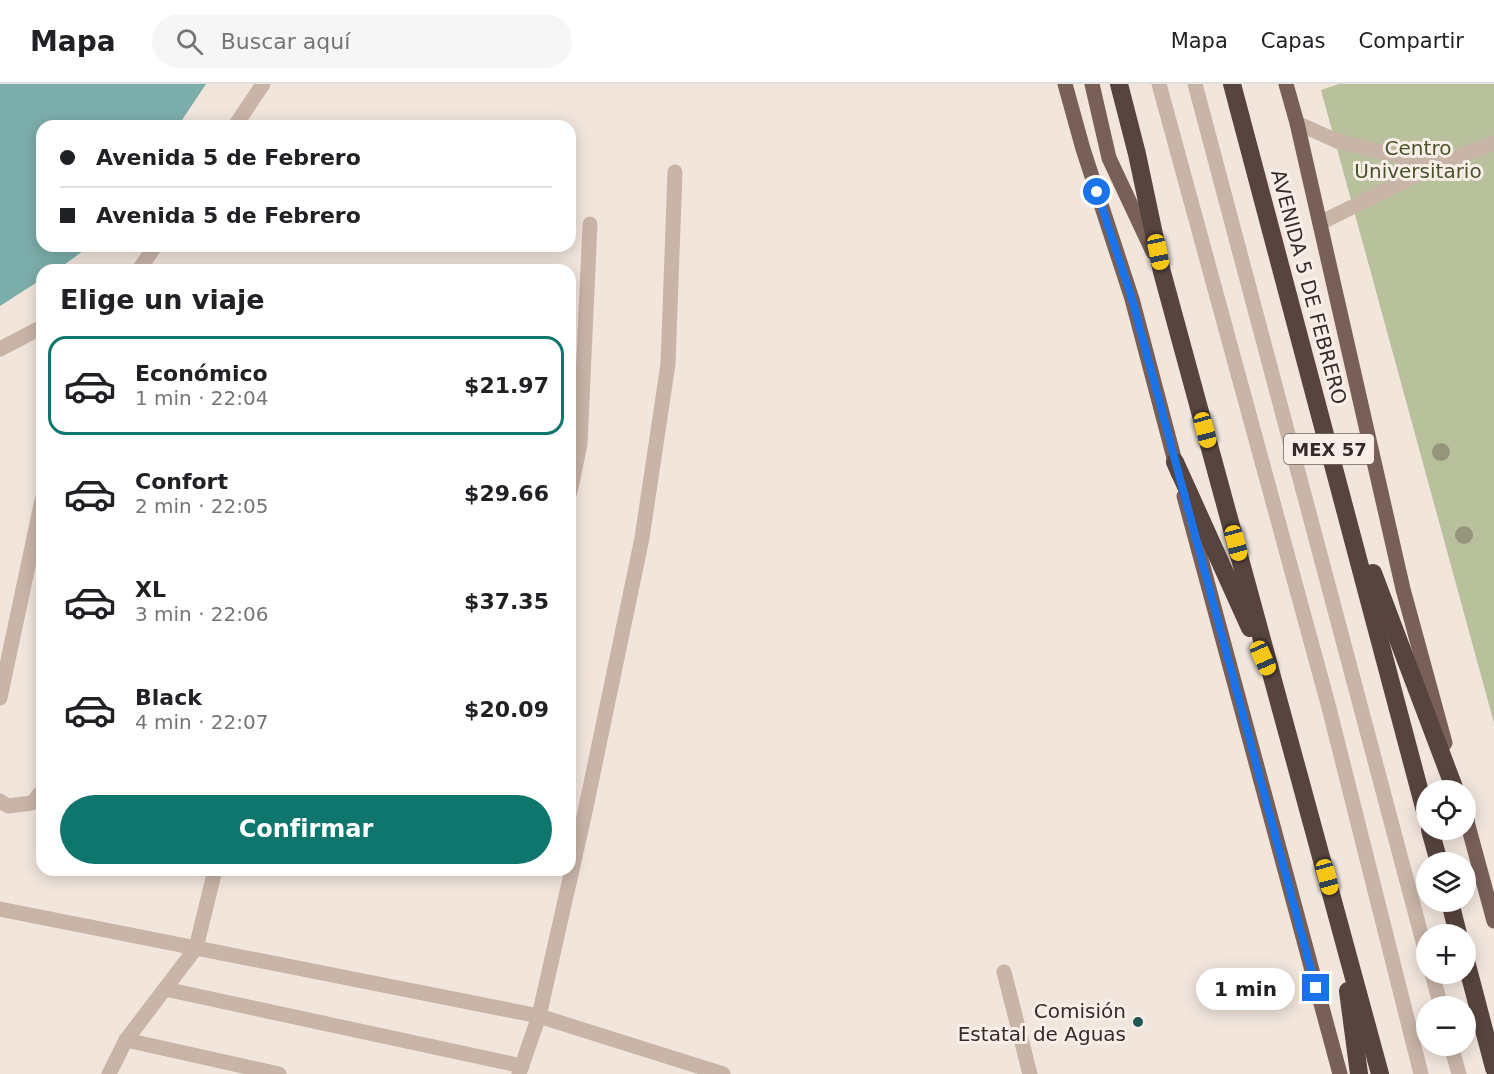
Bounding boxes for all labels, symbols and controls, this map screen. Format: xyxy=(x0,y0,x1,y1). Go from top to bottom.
search box xyxy=(152,14,572,68)
text: Mapa xyxy=(30,25,116,58)
icon: search xyxy=(173,25,206,58)
text: Buscar aquí xyxy=(221,29,350,54)
text: Mapa xyxy=(1171,29,1228,53)
text: Capas xyxy=(1261,29,1325,53)
text: Compartir xyxy=(1358,29,1464,53)
park label: Centro Universitario xyxy=(1354,136,1482,183)
text: Avenida 5 de Febrero xyxy=(96,145,361,170)
street label: AVENIDA 5 DE FEBRERO xyxy=(1266,167,1352,407)
route start xyxy=(1083,178,1110,205)
text: Avenida 5 de Febrero xyxy=(96,203,361,228)
car xyxy=(1145,233,1171,271)
text: Elige un viaje xyxy=(60,284,264,315)
icon: car xyxy=(63,359,117,413)
text: Económico xyxy=(135,361,268,386)
text: $21.97 xyxy=(464,373,549,398)
text: 1 min · 22:04 xyxy=(135,386,269,410)
car xyxy=(1192,410,1218,450)
road number: MEX 57 xyxy=(1284,434,1374,464)
icon: car xyxy=(63,467,117,521)
text: Confort xyxy=(135,469,228,494)
text: $29.66 xyxy=(464,481,549,506)
text: 2 min · 22:05 xyxy=(135,494,269,518)
car xyxy=(1223,523,1249,563)
icon: car xyxy=(63,575,117,629)
text: XL xyxy=(135,577,166,602)
text: $37.35 xyxy=(464,589,549,614)
text: 3 min · 22:06 xyxy=(135,602,269,626)
car xyxy=(1247,638,1279,678)
icon: car xyxy=(63,683,117,737)
text: Black xyxy=(135,685,202,710)
text: $20.09 xyxy=(464,697,549,722)
text: 4 min · 22:07 xyxy=(135,710,269,734)
map controls xyxy=(1416,780,1476,1056)
button: locate xyxy=(1416,780,1476,840)
button: Confirmar xyxy=(60,795,552,864)
button: layers xyxy=(1416,852,1476,912)
car xyxy=(1314,857,1340,897)
button: + xyxy=(1416,924,1476,984)
callout: 1 min xyxy=(1196,967,1295,1009)
route end xyxy=(1302,974,1329,1001)
text: 1 min xyxy=(1214,977,1277,1001)
button: − xyxy=(1416,996,1476,1056)
place label: Comisión Estatal de Aguas xyxy=(958,999,1126,1046)
marker: Comisión Estatal de Aguas xyxy=(1131,1015,1145,1029)

